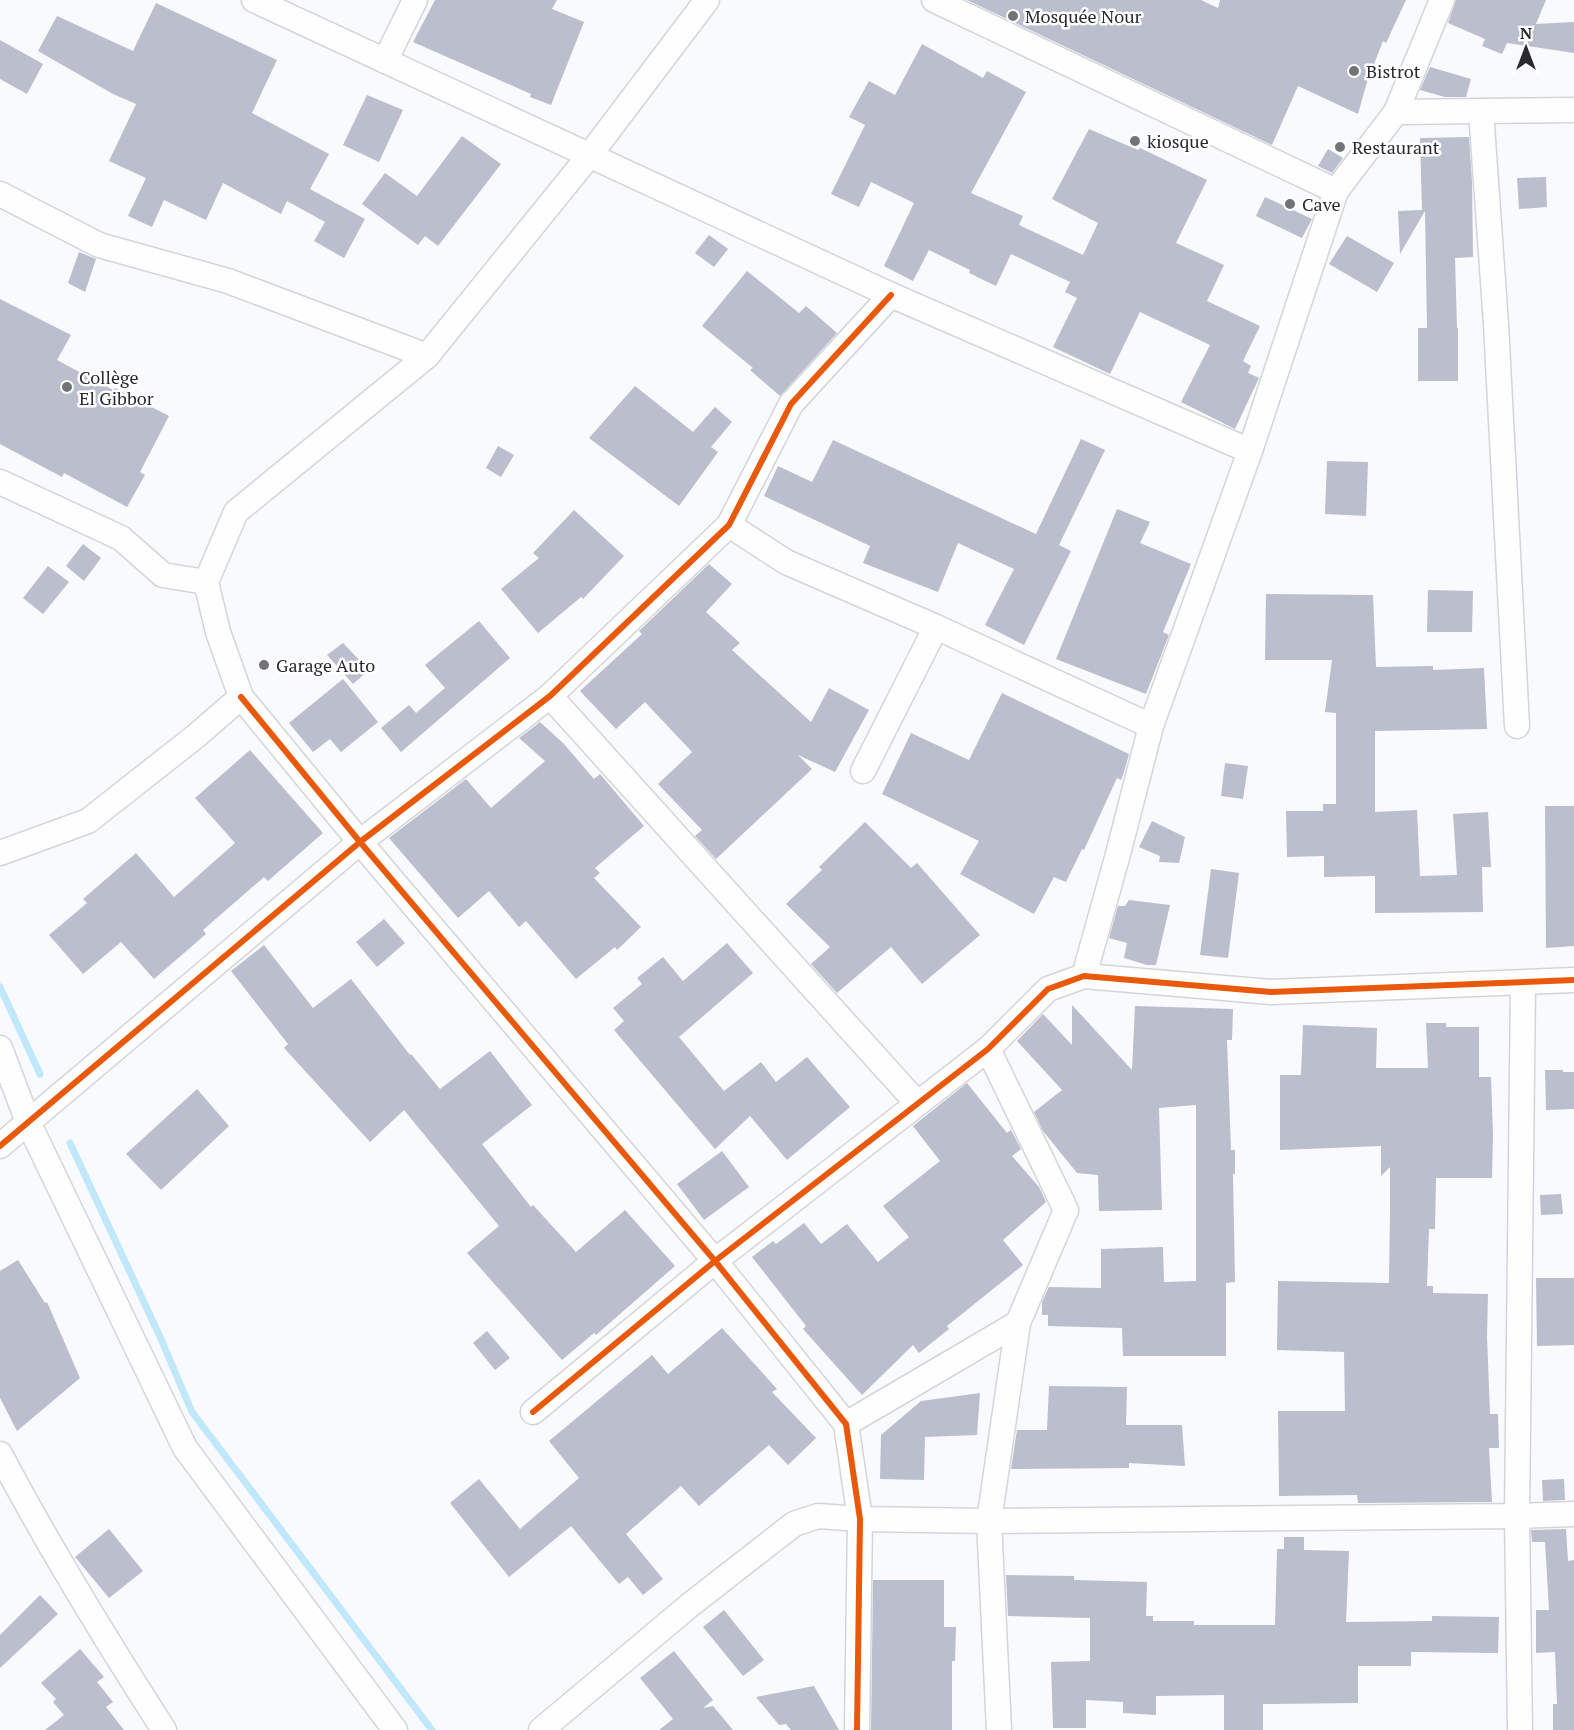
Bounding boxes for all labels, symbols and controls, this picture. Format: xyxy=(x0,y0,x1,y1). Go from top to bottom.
place label: Mosquée Nour xyxy=(1025,4,1141,28)
marker: Mosquée Nour xyxy=(1006,9,1020,23)
north arrow xyxy=(1496,18,1556,78)
text: N xyxy=(1520,22,1532,44)
place label: Bistrot xyxy=(1366,59,1421,83)
marker: Bistrot xyxy=(1347,64,1361,78)
place label: kiosque xyxy=(1147,129,1209,153)
marker: kiosque xyxy=(1128,134,1142,148)
place label: Restaurant xyxy=(1352,135,1440,159)
marker: Restaurant xyxy=(1333,140,1347,154)
place label: Cave xyxy=(1302,192,1341,216)
marker: Cave xyxy=(1283,197,1297,211)
place label: Collège El Gibbor xyxy=(79,365,154,410)
marker: Collège El Gibbor xyxy=(60,380,74,394)
place label: Garage Auto xyxy=(276,653,375,677)
marker: Garage Auto xyxy=(257,658,271,672)

